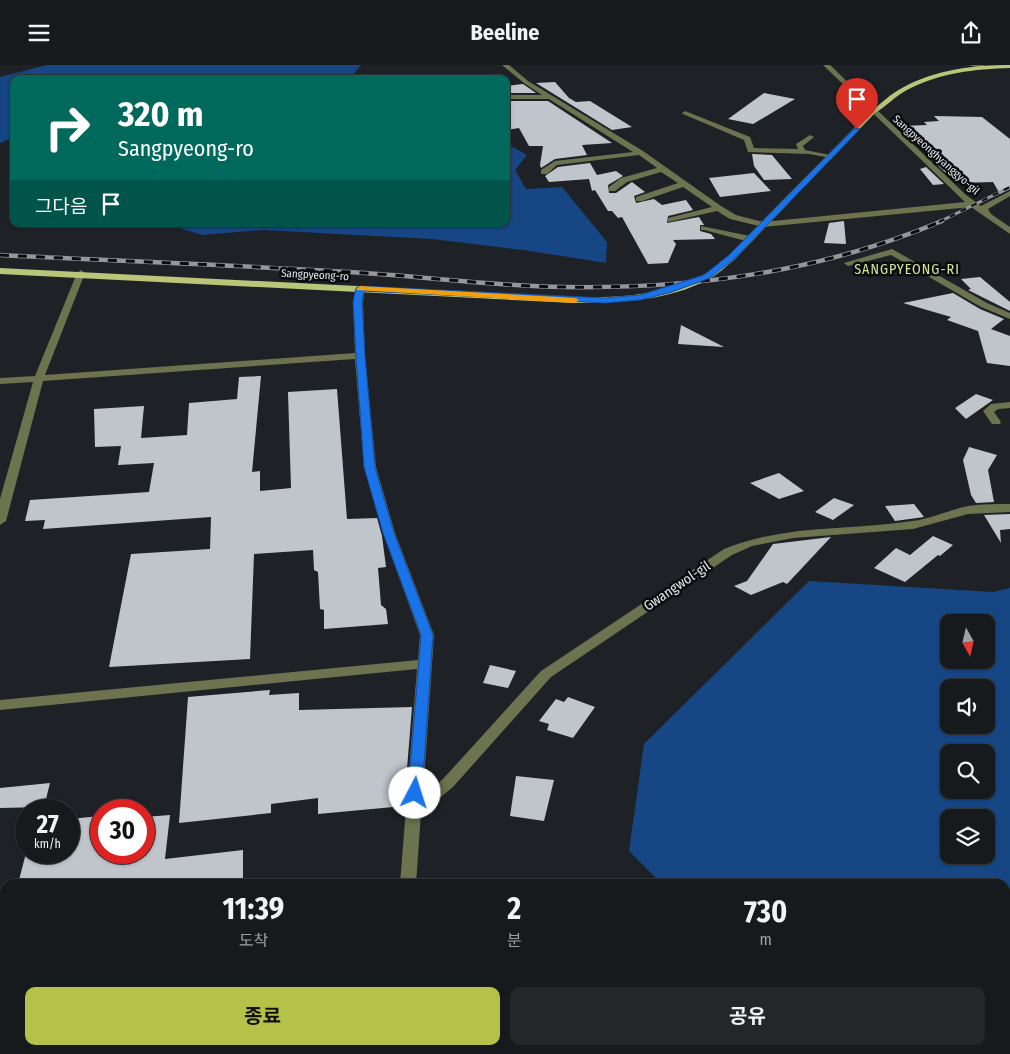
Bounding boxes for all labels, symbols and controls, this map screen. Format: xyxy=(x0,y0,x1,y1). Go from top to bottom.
icon: menu xyxy=(25,19,53,47)
text: Beeline xyxy=(471,19,540,46)
icon: share xyxy=(957,19,985,47)
pin xyxy=(836,78,878,129)
icon: arrive xyxy=(843,85,871,113)
text: 320 m xyxy=(118,93,204,135)
icon: right xyxy=(35,95,100,160)
street label: Sangpyeonghyanggyo-gil xyxy=(890,113,982,197)
text: Sangpyeong-ro xyxy=(118,135,254,162)
icon: arrive xyxy=(97,190,125,218)
text: 그다음 xyxy=(35,195,87,218)
district label: SANGPYEONG-RI xyxy=(854,261,960,278)
street label: Sangpyeong-ro xyxy=(281,267,349,283)
street label: Gwangwol-gil xyxy=(640,557,714,615)
north arrow xyxy=(940,614,995,669)
map controls xyxy=(940,614,995,864)
button: sound xyxy=(940,679,995,734)
button: search xyxy=(940,744,995,799)
position arrow xyxy=(388,766,440,818)
speed limit sign: 30 xyxy=(90,799,155,864)
button: layers xyxy=(940,809,995,864)
text: 27 xyxy=(36,810,59,840)
text: km/h xyxy=(34,837,61,851)
text: 11:39 xyxy=(223,891,284,927)
text: 2 xyxy=(507,891,521,927)
text: 730 xyxy=(744,894,787,930)
text: m xyxy=(760,930,772,949)
text: 도착 xyxy=(239,931,268,950)
text: 분 xyxy=(507,931,522,950)
button: 종료 xyxy=(25,987,500,1045)
button: 공유 xyxy=(510,987,985,1045)

